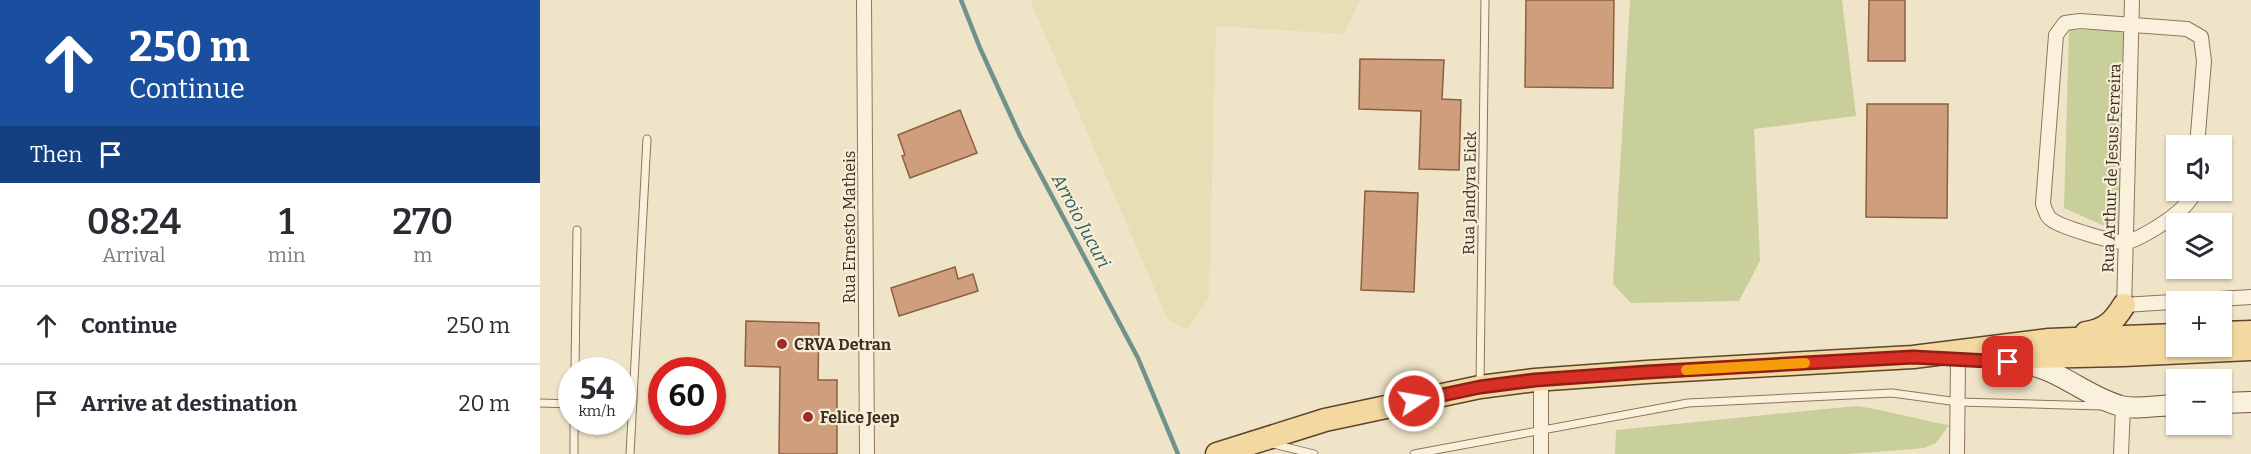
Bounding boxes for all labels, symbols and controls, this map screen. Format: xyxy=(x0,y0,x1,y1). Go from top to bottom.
text: 250 m xyxy=(129,22,250,72)
icon: ahead xyxy=(30,24,108,102)
street label: Rua Arthur de Jesus Ferreira xyxy=(2098,63,2125,273)
text: Continue xyxy=(129,73,245,105)
street label: Rua Jandyra Eick xyxy=(1459,131,1480,255)
map controls xyxy=(2166,135,2232,435)
button: sound xyxy=(2166,135,2232,201)
icon: arrive xyxy=(94,138,127,171)
text: Then xyxy=(30,141,82,168)
street label: Rua Ernesto Matheis xyxy=(840,151,859,303)
water label: Arroio Jucuri xyxy=(1047,169,1115,272)
text: 08:24 xyxy=(87,200,181,244)
text: 1 xyxy=(279,200,294,244)
text: 270 xyxy=(392,200,453,244)
button: layers xyxy=(2166,213,2232,279)
text: Arrival xyxy=(102,243,166,267)
text: min xyxy=(268,243,306,267)
text: m xyxy=(413,243,432,267)
button: + xyxy=(2166,291,2232,357)
icon: ahead xyxy=(30,309,63,342)
text: Continue xyxy=(81,312,177,339)
text: 250 m xyxy=(447,312,510,339)
place label: CRVA Detran xyxy=(794,335,892,354)
pin xyxy=(1982,336,2033,387)
marker: CRVA Detran xyxy=(775,337,789,351)
icon: arrive xyxy=(1991,345,2024,378)
speed limit sign: 60 xyxy=(648,357,726,435)
position arrow xyxy=(1382,369,1446,433)
button: − xyxy=(2166,369,2232,435)
text: 54 xyxy=(580,371,614,407)
icon: arrive xyxy=(30,387,63,420)
text: Arrive at destination xyxy=(81,390,297,417)
text: 20 m xyxy=(459,390,510,417)
text: km/h xyxy=(578,402,616,420)
place label: Felice Jeep xyxy=(820,408,900,427)
marker: Felice Jeep xyxy=(801,410,815,424)

